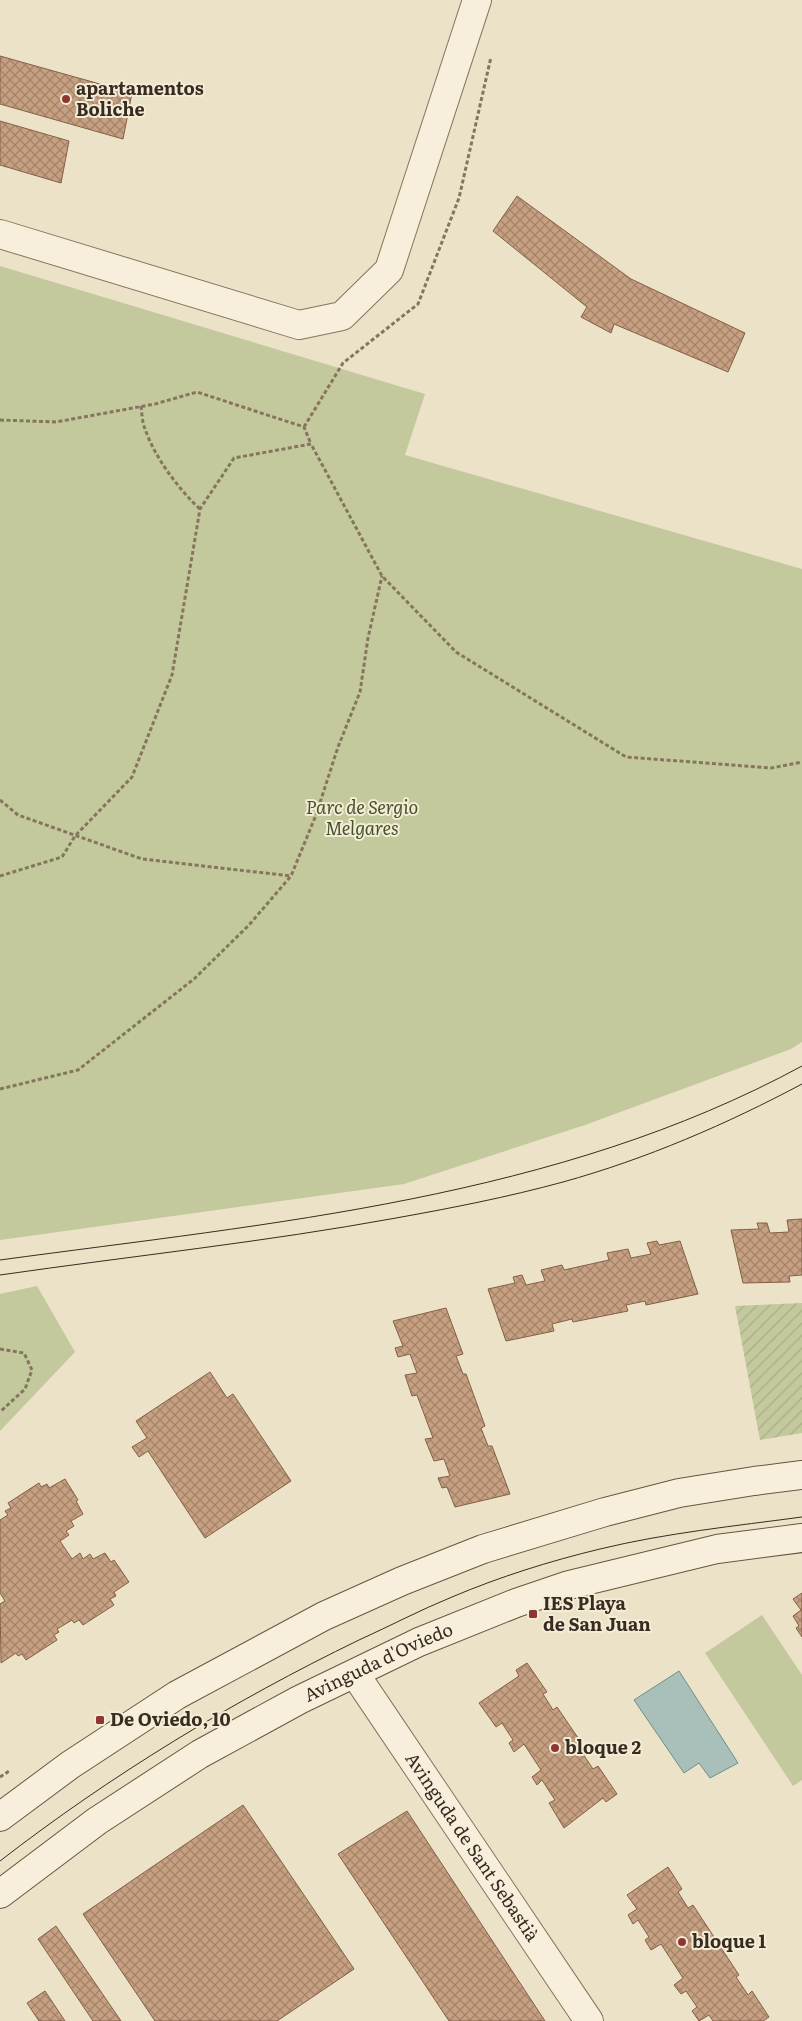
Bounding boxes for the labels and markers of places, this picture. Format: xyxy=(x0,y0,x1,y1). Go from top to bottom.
place label: apartamentos Boliche xyxy=(76,74,204,122)
marker: apartamentos Boliche xyxy=(60,93,72,105)
place label: IES Playa de San Juan xyxy=(543,1589,651,1637)
marker: IES Playa de San Juan xyxy=(527,1608,539,1620)
place label: De Oviedo, 10 xyxy=(110,1705,230,1732)
marker: De Oviedo, 10 xyxy=(94,1714,106,1726)
place label: bloque 2 xyxy=(565,1733,642,1760)
marker: bloque 2 xyxy=(549,1742,561,1754)
place label: bloque 1 xyxy=(692,1927,767,1954)
marker: bloque 1 xyxy=(676,1936,688,1948)

